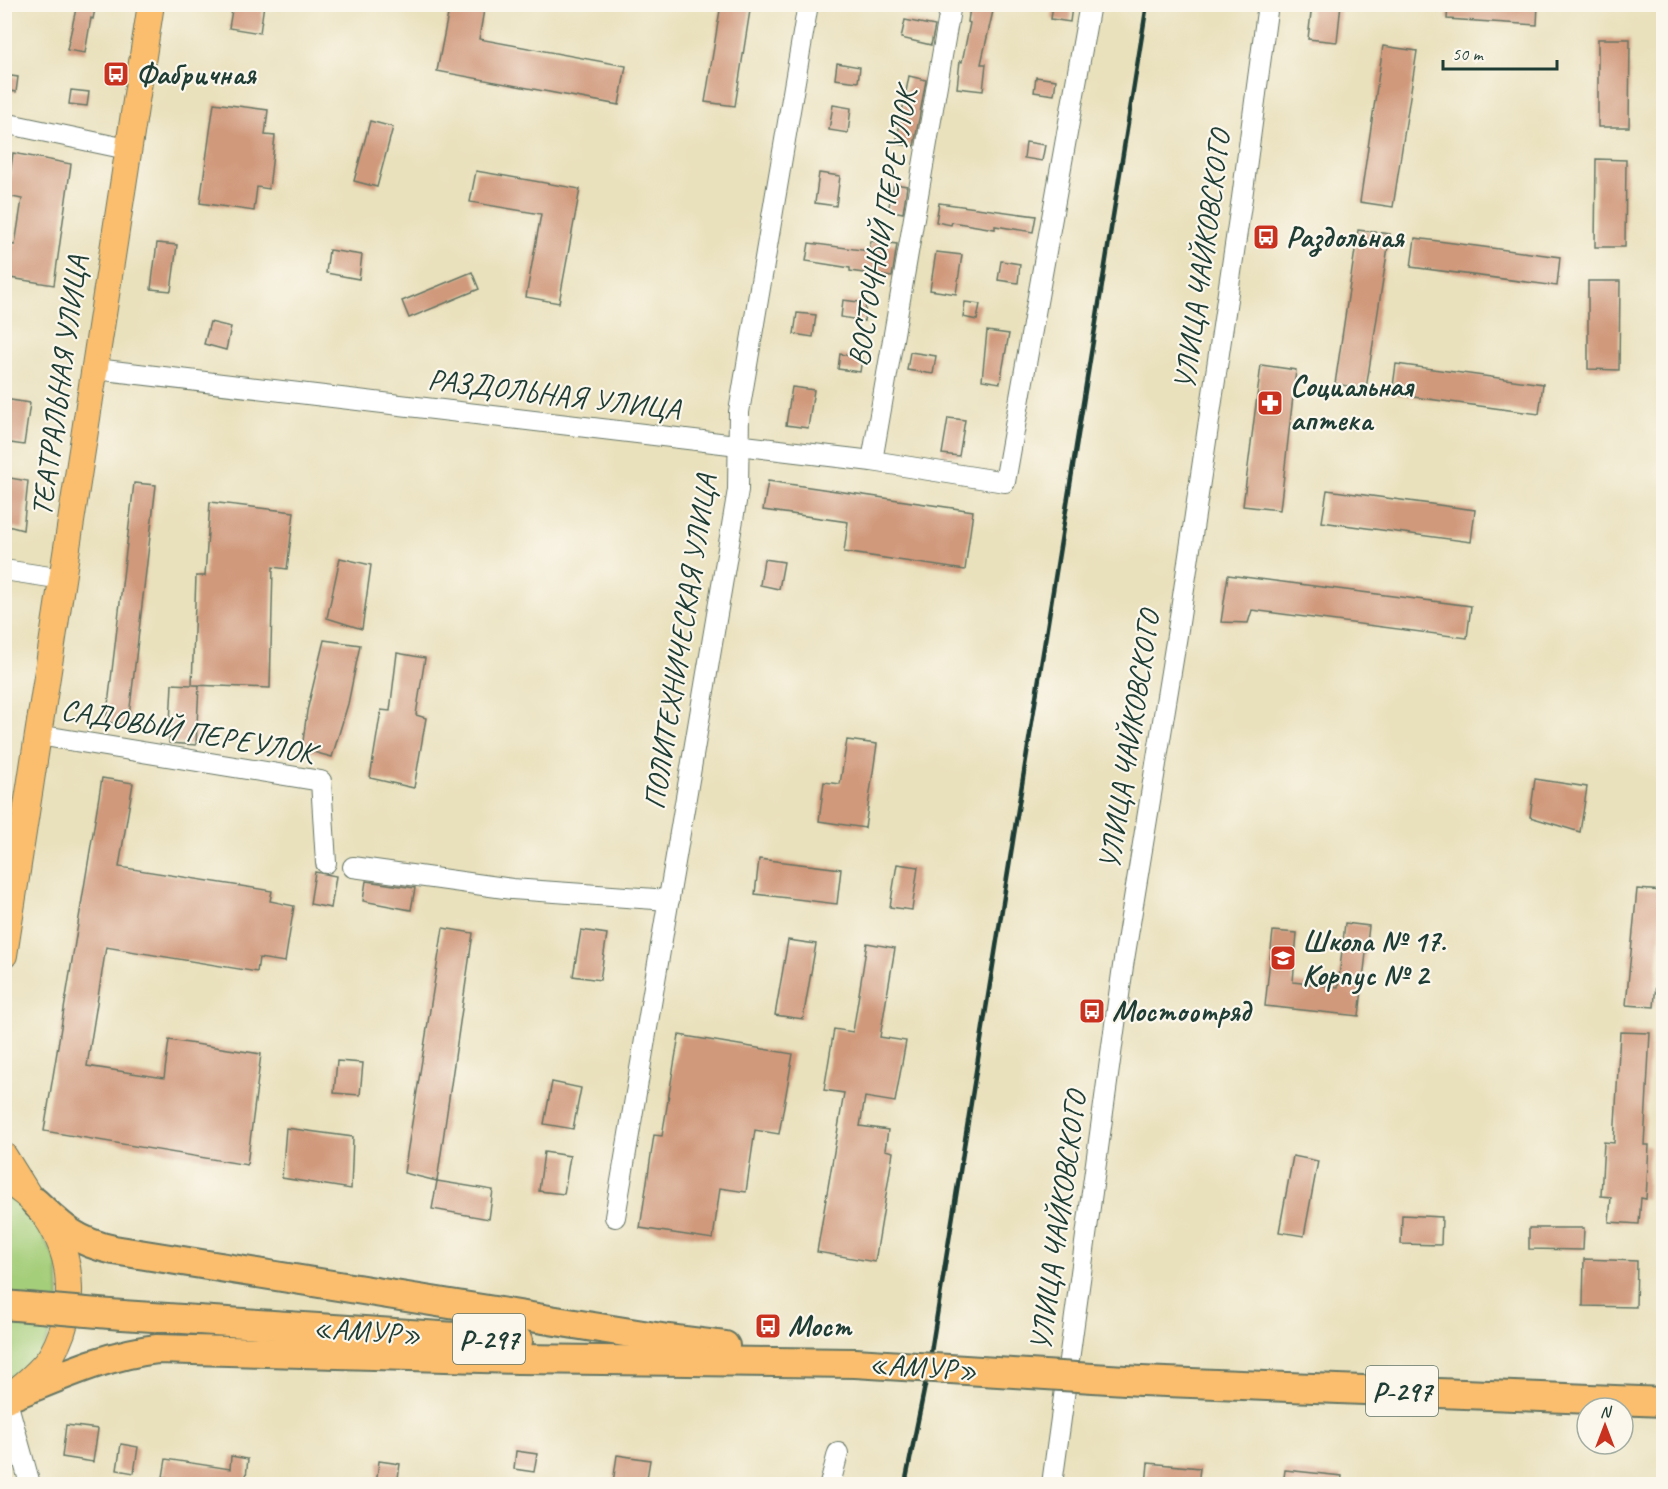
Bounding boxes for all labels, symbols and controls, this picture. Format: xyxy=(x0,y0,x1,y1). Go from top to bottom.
scale bar xyxy=(1443,33,1557,71)
text: 50 m xyxy=(1452,43,1485,65)
place label: Фабричная xyxy=(136,55,257,93)
bus stop icon: Фабричная xyxy=(101,59,131,89)
street label: ВОСТОЧНЫЙ ПЕРЕУЛОК xyxy=(839,79,926,369)
street label: УЛИЦА ЧАЙКОВСКОГО xyxy=(1165,125,1239,392)
place label: Раздольная xyxy=(1286,218,1405,257)
bus stop icon: Раздольная xyxy=(1251,222,1281,252)
street label: ТЕАТРАЛЬНАЯ УЛИЦА xyxy=(22,253,96,518)
street label: РАЗДОЛЬНАЯ УЛИЦА xyxy=(426,360,684,429)
place label: Социальная аптека xyxy=(1290,367,1415,439)
pharmacy icon: Социальная аптека xyxy=(1255,388,1285,418)
street label: ПОЛИТЕХНИЧЕСКАЯ УЛИЦА xyxy=(635,470,726,812)
street label: УЛИЦА ЧАЙКОВСКОГО xyxy=(1090,605,1169,872)
street label: САДОВЫЙ ПЕРЕУЛОК xyxy=(58,690,324,773)
place label: Школа № 17. Корпус № 2 xyxy=(1302,922,1447,995)
school or university icon: Школа № 17. Корпус № 2 xyxy=(1268,943,1298,973)
place label: Мостоотряд xyxy=(1112,992,1254,1030)
bus stop icon: Мостоотряд xyxy=(1077,996,1107,1026)
street label: УЛИЦА ЧАЙКОВСКОГО xyxy=(1021,1086,1095,1353)
place label: Мост xyxy=(788,1307,853,1345)
street label: «АМУР» xyxy=(312,1308,422,1354)
bus stop icon: Мост xyxy=(753,1311,783,1341)
road number: Р-297 xyxy=(453,1314,525,1364)
street label: «АМУР» xyxy=(868,1344,978,1390)
road number: Р-297 xyxy=(1366,1366,1438,1416)
north arrow xyxy=(1575,1396,1635,1456)
text: N xyxy=(1600,1402,1613,1422)

